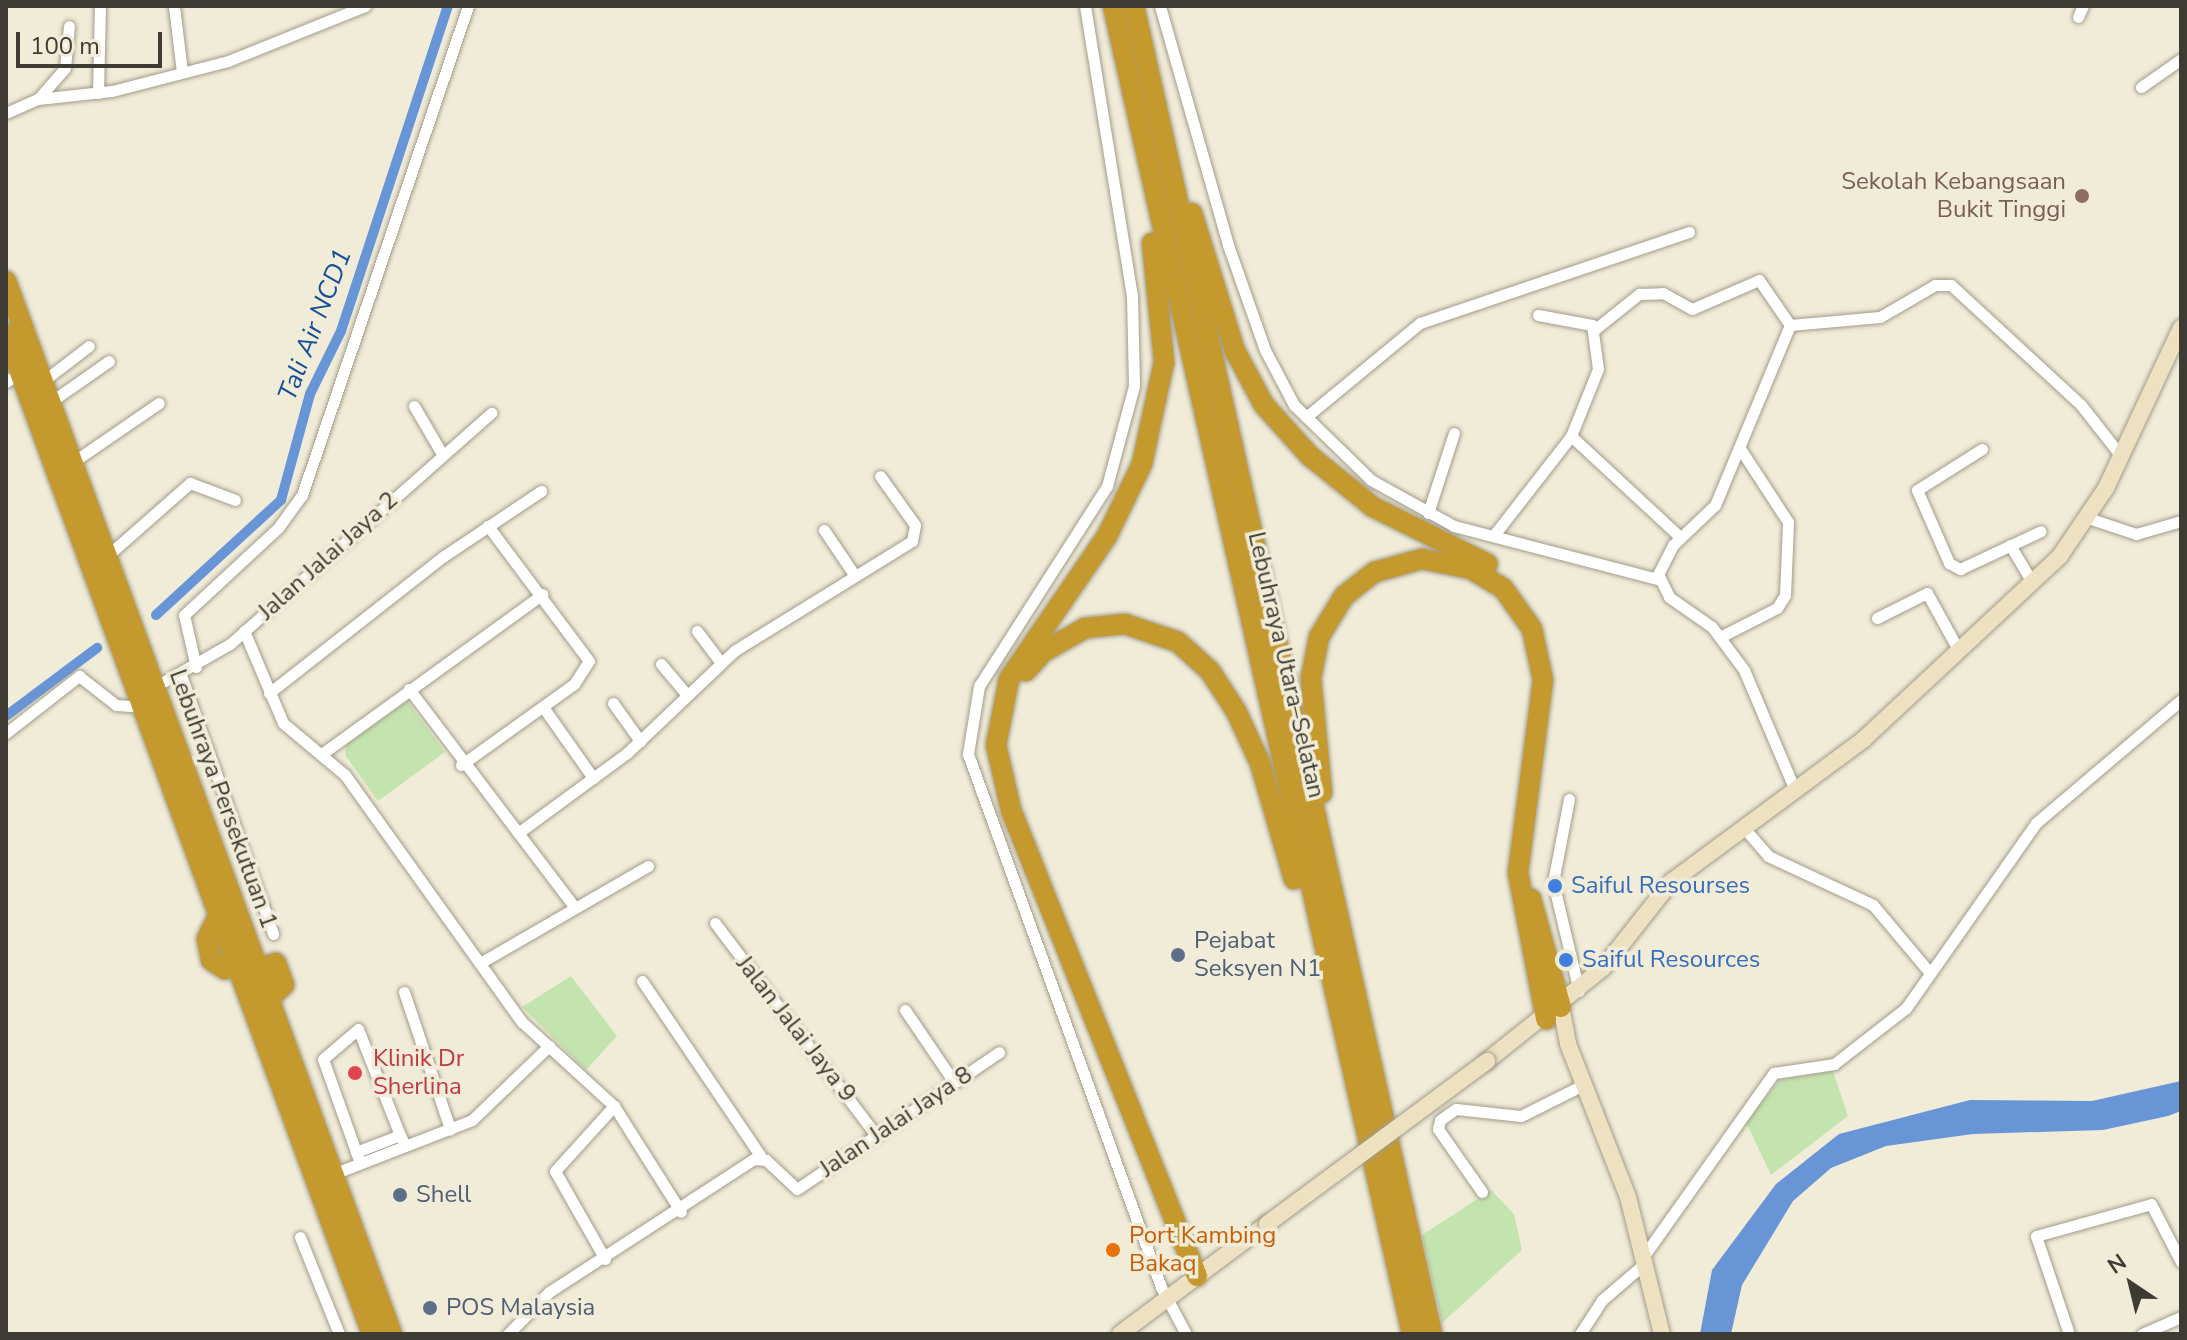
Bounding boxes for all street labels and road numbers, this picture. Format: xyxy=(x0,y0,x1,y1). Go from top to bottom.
street label: Jalan Jalai Jaya 2 xyxy=(252,486,404,626)
street label: Lebuhraya Utara–Selatan xyxy=(1241,529,1331,801)
street label: Lebuhraya Persekutuan 1 xyxy=(163,666,283,932)
street label: Jalan Jalai Jaya 9 xyxy=(730,950,862,1108)
street label: Jalan Jalai Jaya 8 xyxy=(814,1060,978,1184)

